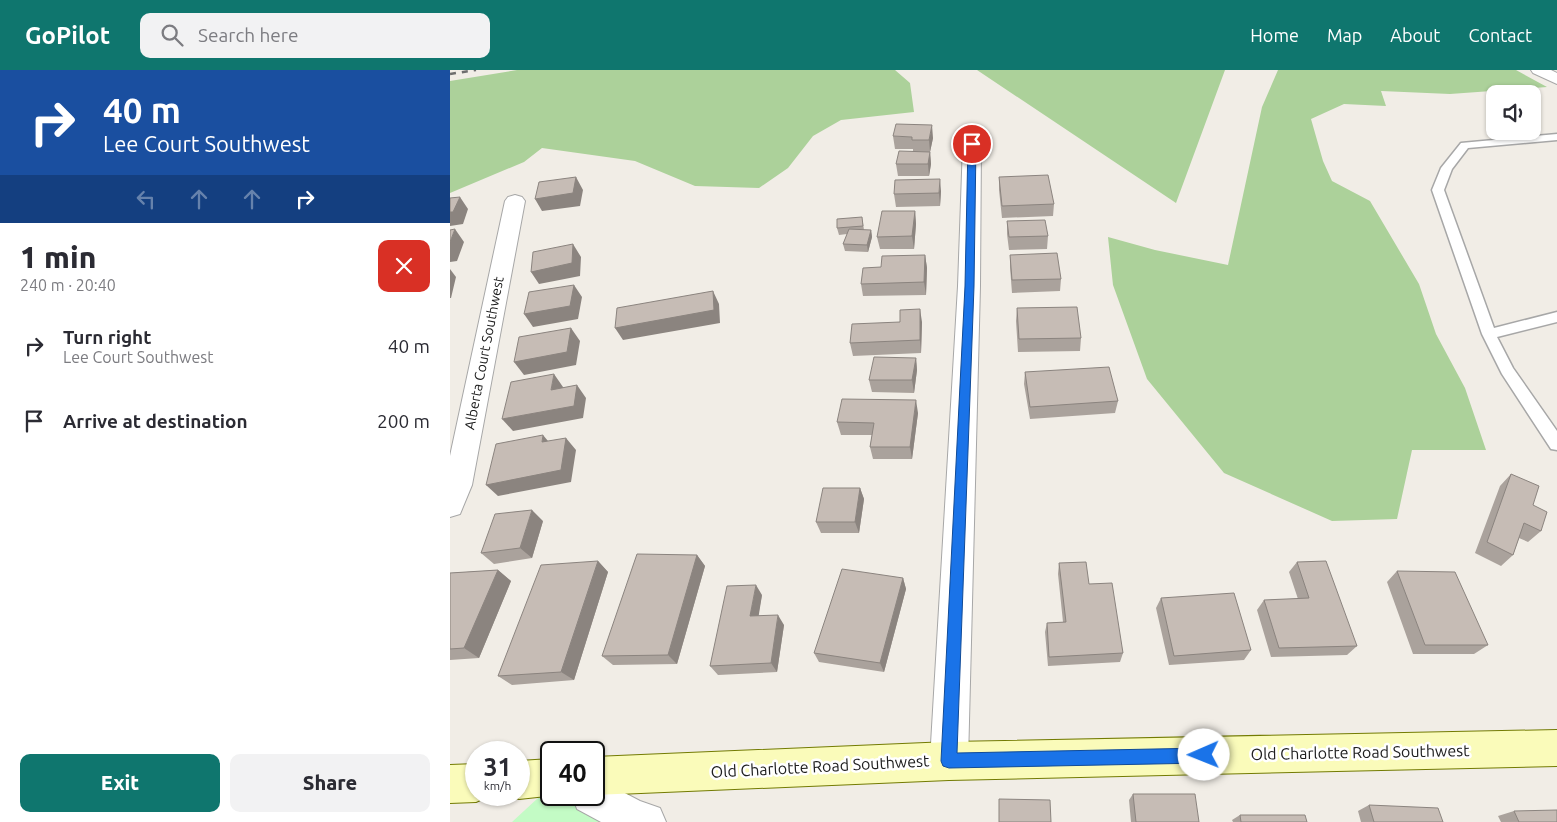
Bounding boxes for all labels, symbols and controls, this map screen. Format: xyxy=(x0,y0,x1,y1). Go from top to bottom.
search box xyxy=(140,13,490,58)
icon: search xyxy=(158,21,186,49)
text: GoPilot xyxy=(25,22,110,49)
text: Search here xyxy=(198,24,298,46)
text: Home xyxy=(1250,25,1299,45)
text: Map xyxy=(1327,25,1362,45)
text: About xyxy=(1390,25,1440,45)
text: Contact xyxy=(1468,25,1532,45)
map controls xyxy=(1486,85,1541,140)
button: sound xyxy=(1486,85,1541,140)
icon: right xyxy=(20,90,85,155)
text: 40 m xyxy=(103,90,181,130)
pin xyxy=(951,123,993,165)
icon: arrive xyxy=(958,130,986,158)
text: Lee Court Southwest xyxy=(103,131,310,156)
icon: left xyxy=(132,185,160,213)
icon: ahead xyxy=(185,185,213,213)
icon: ahead xyxy=(238,185,266,213)
icon: right xyxy=(291,185,319,213)
text: 1 min xyxy=(20,240,96,274)
button: close xyxy=(378,240,430,292)
street label: Alberta Court Southwest xyxy=(461,275,507,431)
text: 240 m · 20:40 xyxy=(20,276,116,294)
text: Turn right xyxy=(63,326,151,348)
icon: right xyxy=(20,332,48,360)
text: 40 m xyxy=(388,335,430,357)
text: Lee Court Southwest xyxy=(63,348,214,366)
icon: arrive xyxy=(20,407,48,435)
text: Arrive at destination xyxy=(63,410,248,432)
text: 200 m xyxy=(377,410,430,432)
position arrow xyxy=(1177,728,1229,780)
speed limit sign: 40 xyxy=(540,741,605,806)
street label: Old Charlotte Road Southwest xyxy=(1250,741,1470,763)
street label: Old Charlotte Road Southwest xyxy=(710,751,930,781)
text: 31 xyxy=(483,753,512,781)
button: Exit xyxy=(20,754,220,812)
button: Share xyxy=(230,754,430,812)
text: km/h xyxy=(484,779,511,792)

